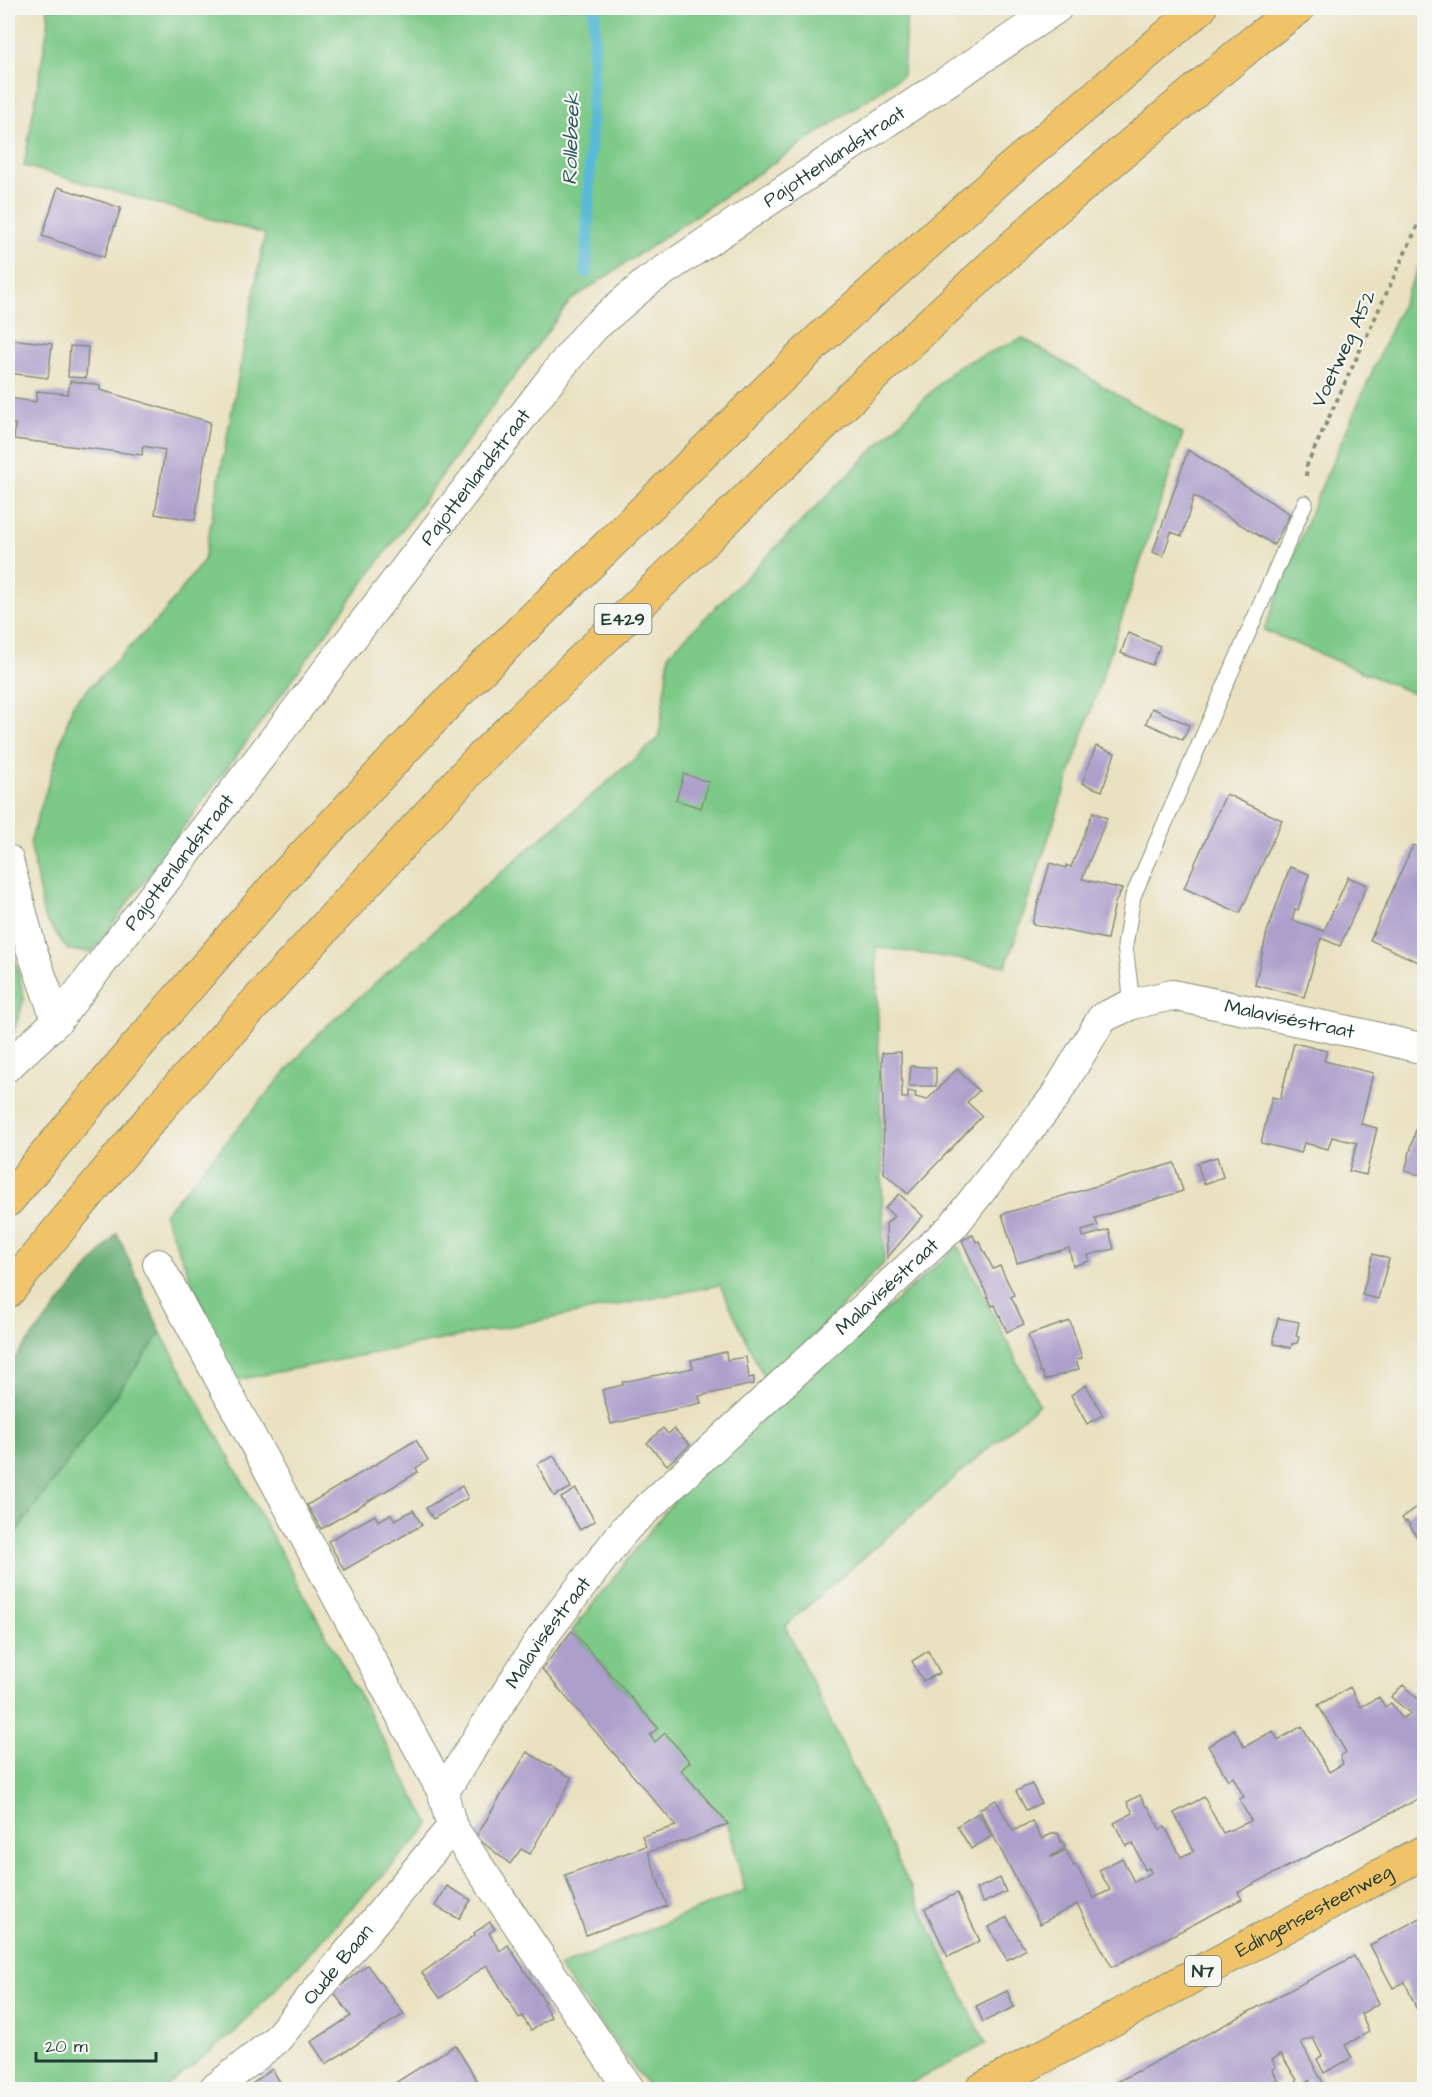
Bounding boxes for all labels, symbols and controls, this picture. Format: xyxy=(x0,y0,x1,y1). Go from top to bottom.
water label: Rollebeek xyxy=(555,91,587,186)
street label: Pajottenlandstraat xyxy=(758,99,911,215)
street label: Voetweg A52 xyxy=(1305,285,1385,413)
street label: Pajottenlandstraat xyxy=(414,403,537,551)
road number: E429 xyxy=(594,604,652,634)
street label: Pajottenlandstraat xyxy=(118,788,241,936)
street label: Malaviséstraat xyxy=(1222,992,1357,1046)
street label: Malaviséstraat xyxy=(829,1232,945,1342)
street label: Malaviséstraat xyxy=(499,1571,598,1694)
street label: Edingensesteenweg xyxy=(1231,1858,1398,1965)
street label: Oude Baan xyxy=(296,1918,380,2011)
road number: N7 xyxy=(1185,1956,1221,1986)
scale bar xyxy=(36,2025,156,2063)
text: 20 m xyxy=(45,2034,88,2059)

